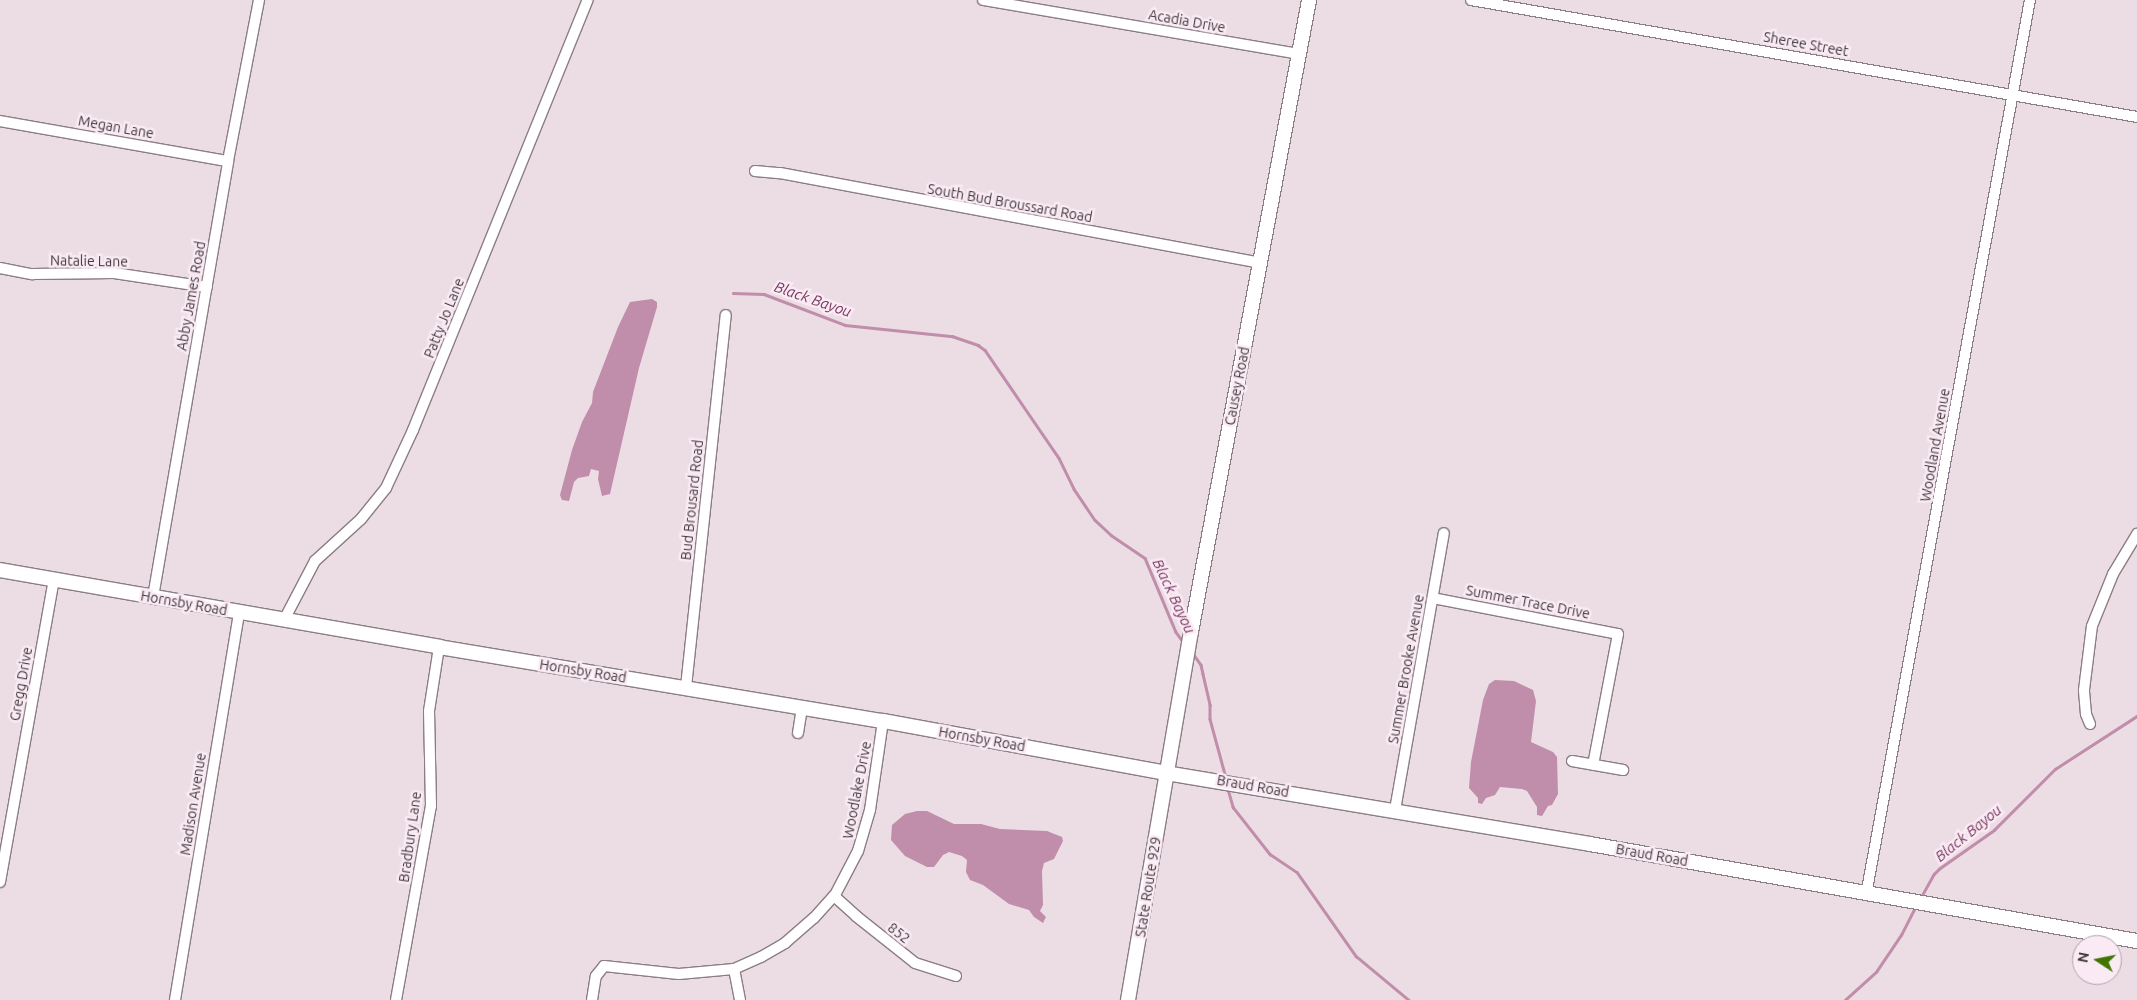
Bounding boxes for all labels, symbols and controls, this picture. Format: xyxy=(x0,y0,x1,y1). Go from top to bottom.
street label: Acadia Drive xyxy=(1147,6,1227,36)
street label: Sheree Street xyxy=(1762,28,1850,60)
street label: Megan Lane xyxy=(77,112,155,142)
street label: South Bud Broussard Road xyxy=(926,180,1094,226)
street label: Abby James Road xyxy=(173,240,209,352)
street label: Natalie Lane xyxy=(50,252,128,270)
street label: Patty Jo Lane xyxy=(420,276,468,360)
water label: Black Bayou xyxy=(772,277,854,321)
street label: Causey Road xyxy=(1221,345,1253,427)
street label: Woodland Avenue xyxy=(1917,387,1953,503)
street label: Bud Brousard Road xyxy=(677,439,707,561)
water label: Black Bayou xyxy=(1149,556,1199,636)
street label: Summer Trace Drive xyxy=(1465,582,1591,622)
street label: Hornsby Road xyxy=(139,587,229,619)
street label: Summer Brooke Avenue xyxy=(1385,593,1427,745)
street label: Gregg Drive xyxy=(6,646,36,722)
street label: Hornsby Road xyxy=(538,656,628,686)
street label: Hornsby Road xyxy=(937,723,1027,755)
street label: Woodlake Drive xyxy=(839,740,875,840)
street label: Madison Avenue xyxy=(177,752,209,856)
street label: Braud Road xyxy=(1216,771,1290,801)
street label: Bradbury Lane xyxy=(395,791,425,883)
water label: Black Bayou xyxy=(1931,801,2005,865)
street label: State Route 929 xyxy=(1132,836,1164,938)
street label: Braud Road xyxy=(1615,840,1689,870)
street label: 852 xyxy=(884,919,914,947)
north arrow xyxy=(2072,935,2122,985)
text: N xyxy=(2074,951,2092,964)

